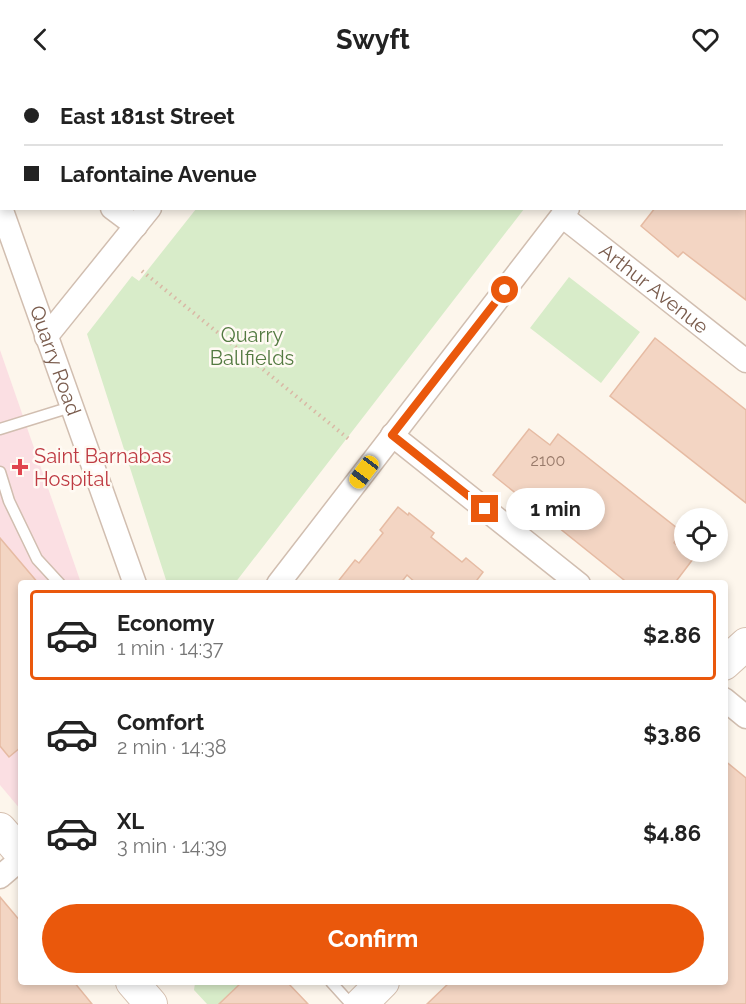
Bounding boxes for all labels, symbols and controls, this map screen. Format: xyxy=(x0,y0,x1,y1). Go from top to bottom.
icon: back xyxy=(24,23,57,56)
icon: heart xyxy=(689,23,722,56)
text: Swyft xyxy=(336,24,410,55)
text: East 181st Street xyxy=(60,103,235,129)
text: Lafontaine Avenue xyxy=(60,161,257,187)
street label: Arthur Avenue xyxy=(595,238,713,339)
route start xyxy=(491,276,518,303)
street label: Quarry Road xyxy=(25,302,86,419)
park label: Quarry Ballfields xyxy=(210,323,294,370)
place label: Saint Barnabas Hospital xyxy=(34,444,171,491)
house number: 2100 xyxy=(531,451,565,470)
car xyxy=(346,452,382,492)
marker: Saint Barnabas Hospital xyxy=(11,458,29,476)
callout: 1 min xyxy=(506,488,605,530)
route end xyxy=(471,495,498,522)
text: 1 min xyxy=(530,497,581,521)
map controls xyxy=(674,508,728,562)
button: locate xyxy=(674,508,728,562)
icon: car xyxy=(45,608,99,662)
text: Economy xyxy=(117,610,215,636)
text: $2.86 xyxy=(643,622,701,648)
text: 1 min · 14:37 xyxy=(117,636,224,660)
icon: car xyxy=(45,707,99,761)
text: Comfort xyxy=(117,709,204,735)
text: $3.86 xyxy=(643,721,701,747)
text: 2 min · 14:38 xyxy=(117,735,227,759)
icon: car xyxy=(45,806,99,860)
text: XL xyxy=(117,808,144,834)
text: $4.86 xyxy=(643,820,701,846)
text: 3 min · 14:39 xyxy=(117,834,227,858)
button: Confirm xyxy=(42,904,704,973)

